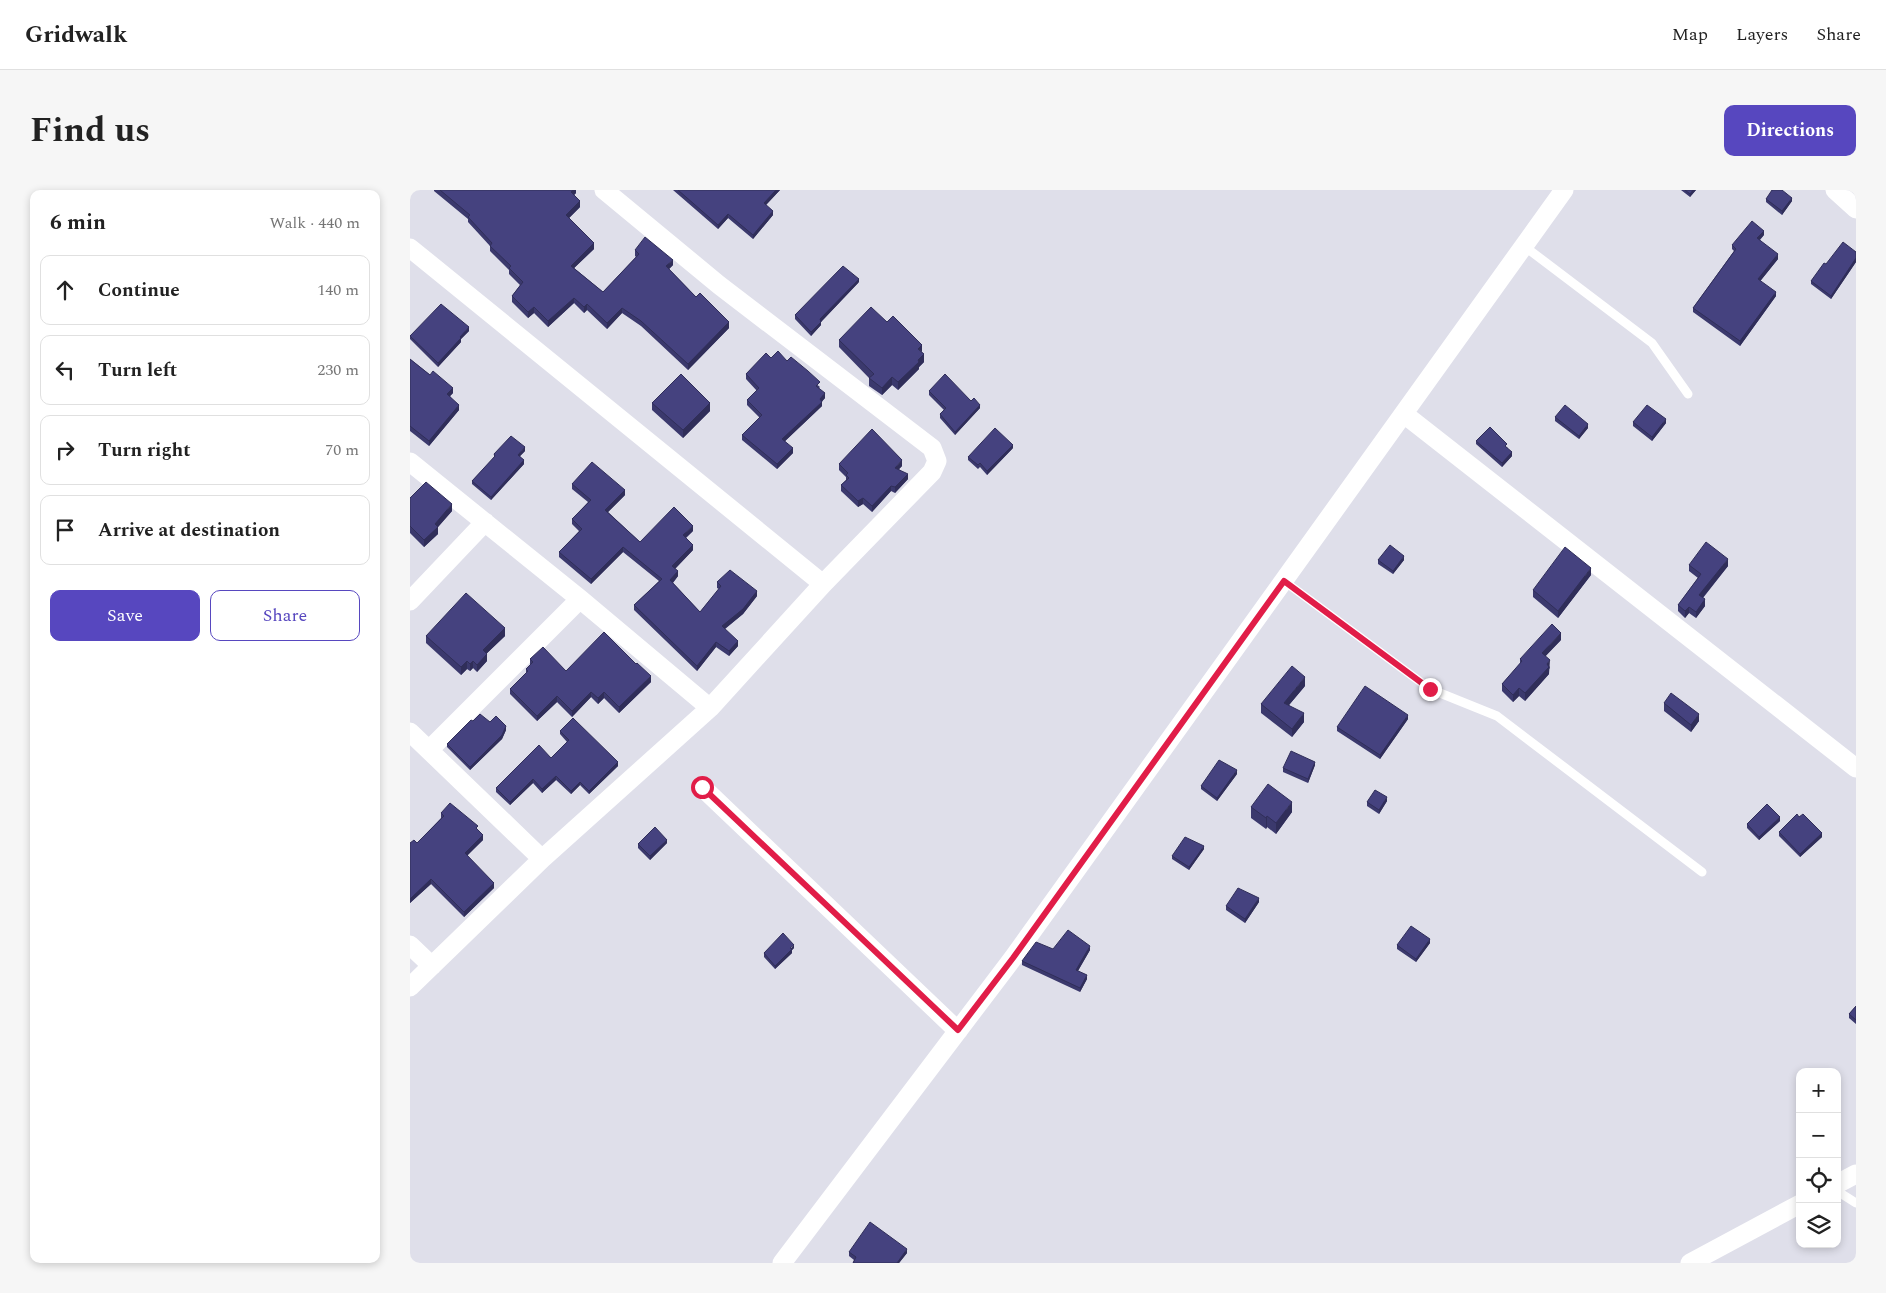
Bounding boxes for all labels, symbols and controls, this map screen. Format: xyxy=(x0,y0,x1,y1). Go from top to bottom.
text: Gridwalk xyxy=(25,17,127,53)
text: Map xyxy=(1672,21,1708,48)
text: Layers xyxy=(1736,21,1788,48)
text: Share xyxy=(1816,21,1861,48)
text: Find us xyxy=(30,104,150,157)
button: Directions xyxy=(1724,105,1856,156)
text: 6 min xyxy=(50,207,106,239)
text: Walk · 440 m xyxy=(269,211,360,235)
icon: ahead xyxy=(51,276,79,304)
text: Continue xyxy=(98,276,180,305)
text: 140 m xyxy=(317,278,359,302)
icon: left xyxy=(51,356,79,384)
text: Turn left xyxy=(98,356,177,385)
text: 230 m xyxy=(317,358,359,382)
icon: right xyxy=(51,436,79,464)
text: Turn right xyxy=(98,436,191,465)
text: 70 m xyxy=(325,438,359,462)
icon: arrive xyxy=(51,516,79,544)
text: Arrive at destination xyxy=(98,516,280,545)
button: Save xyxy=(50,590,200,641)
button: Share xyxy=(210,590,360,641)
route end xyxy=(1419,678,1442,701)
route start xyxy=(691,776,714,799)
map controls xyxy=(1796,1068,1841,1248)
button: + xyxy=(1796,1068,1841,1113)
button: − xyxy=(1796,1113,1841,1158)
button: locate xyxy=(1796,1158,1841,1203)
button: layers xyxy=(1796,1203,1841,1248)

